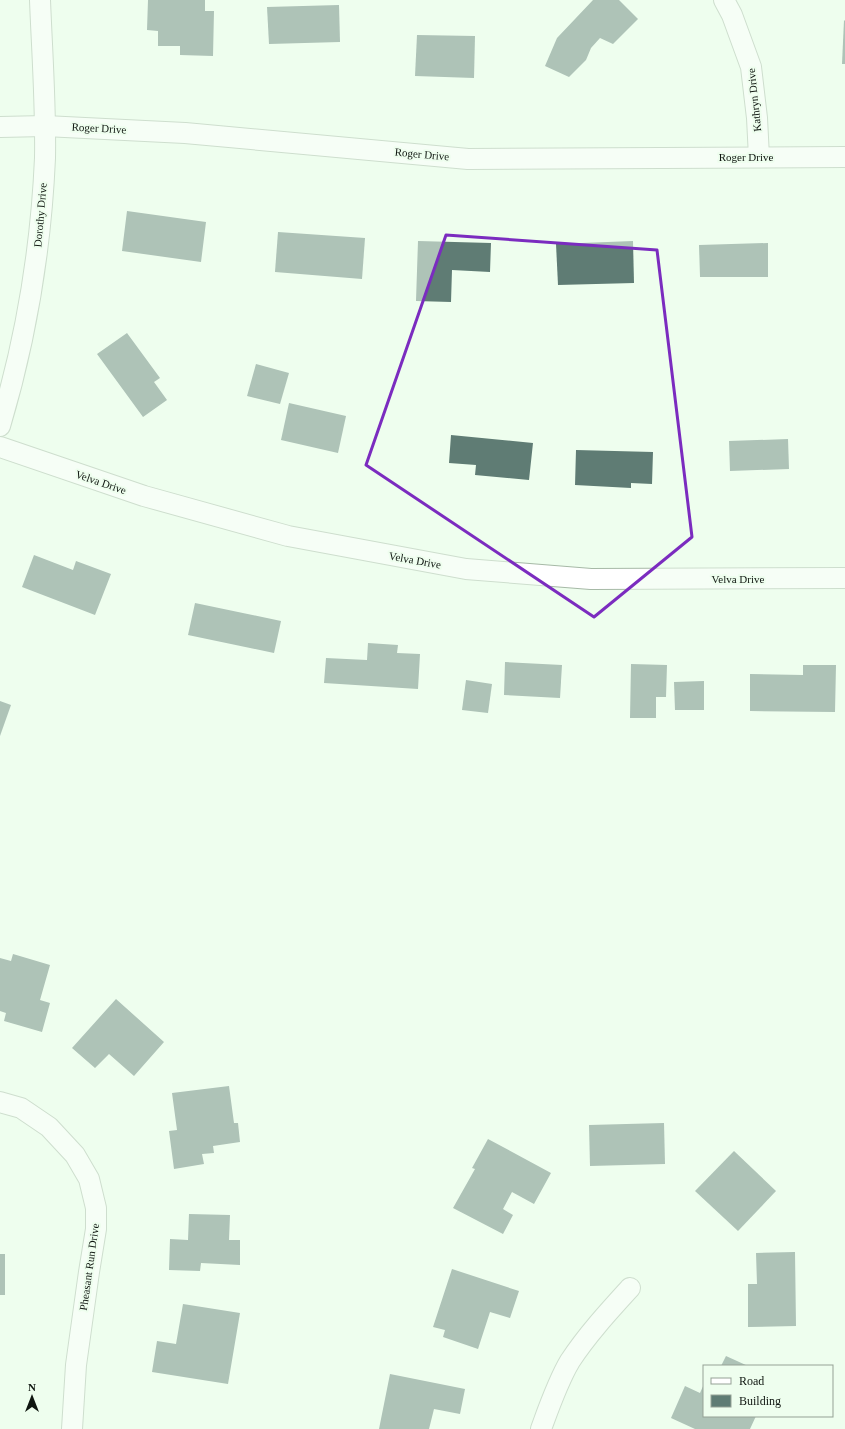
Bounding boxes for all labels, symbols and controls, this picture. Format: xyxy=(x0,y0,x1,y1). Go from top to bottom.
street label: Kathryn Drive xyxy=(745,68,763,132)
street label: Roger Drive xyxy=(71,121,127,135)
street label: Roger Drive xyxy=(394,146,450,162)
street label: Roger Drive xyxy=(719,151,773,163)
street label: Dorothy Drive xyxy=(31,182,49,248)
street label: Velva Drive xyxy=(74,468,128,496)
street label: Velva Drive xyxy=(388,550,442,571)
street label: Velva Drive xyxy=(712,573,765,585)
street label: Pheasant Run Drive xyxy=(77,1222,101,1311)
legend xyxy=(703,1365,833,1417)
text: Road xyxy=(739,1374,764,1388)
north arrow xyxy=(12,1377,52,1417)
text: N xyxy=(28,1381,36,1393)
text: Building xyxy=(739,1394,781,1408)

